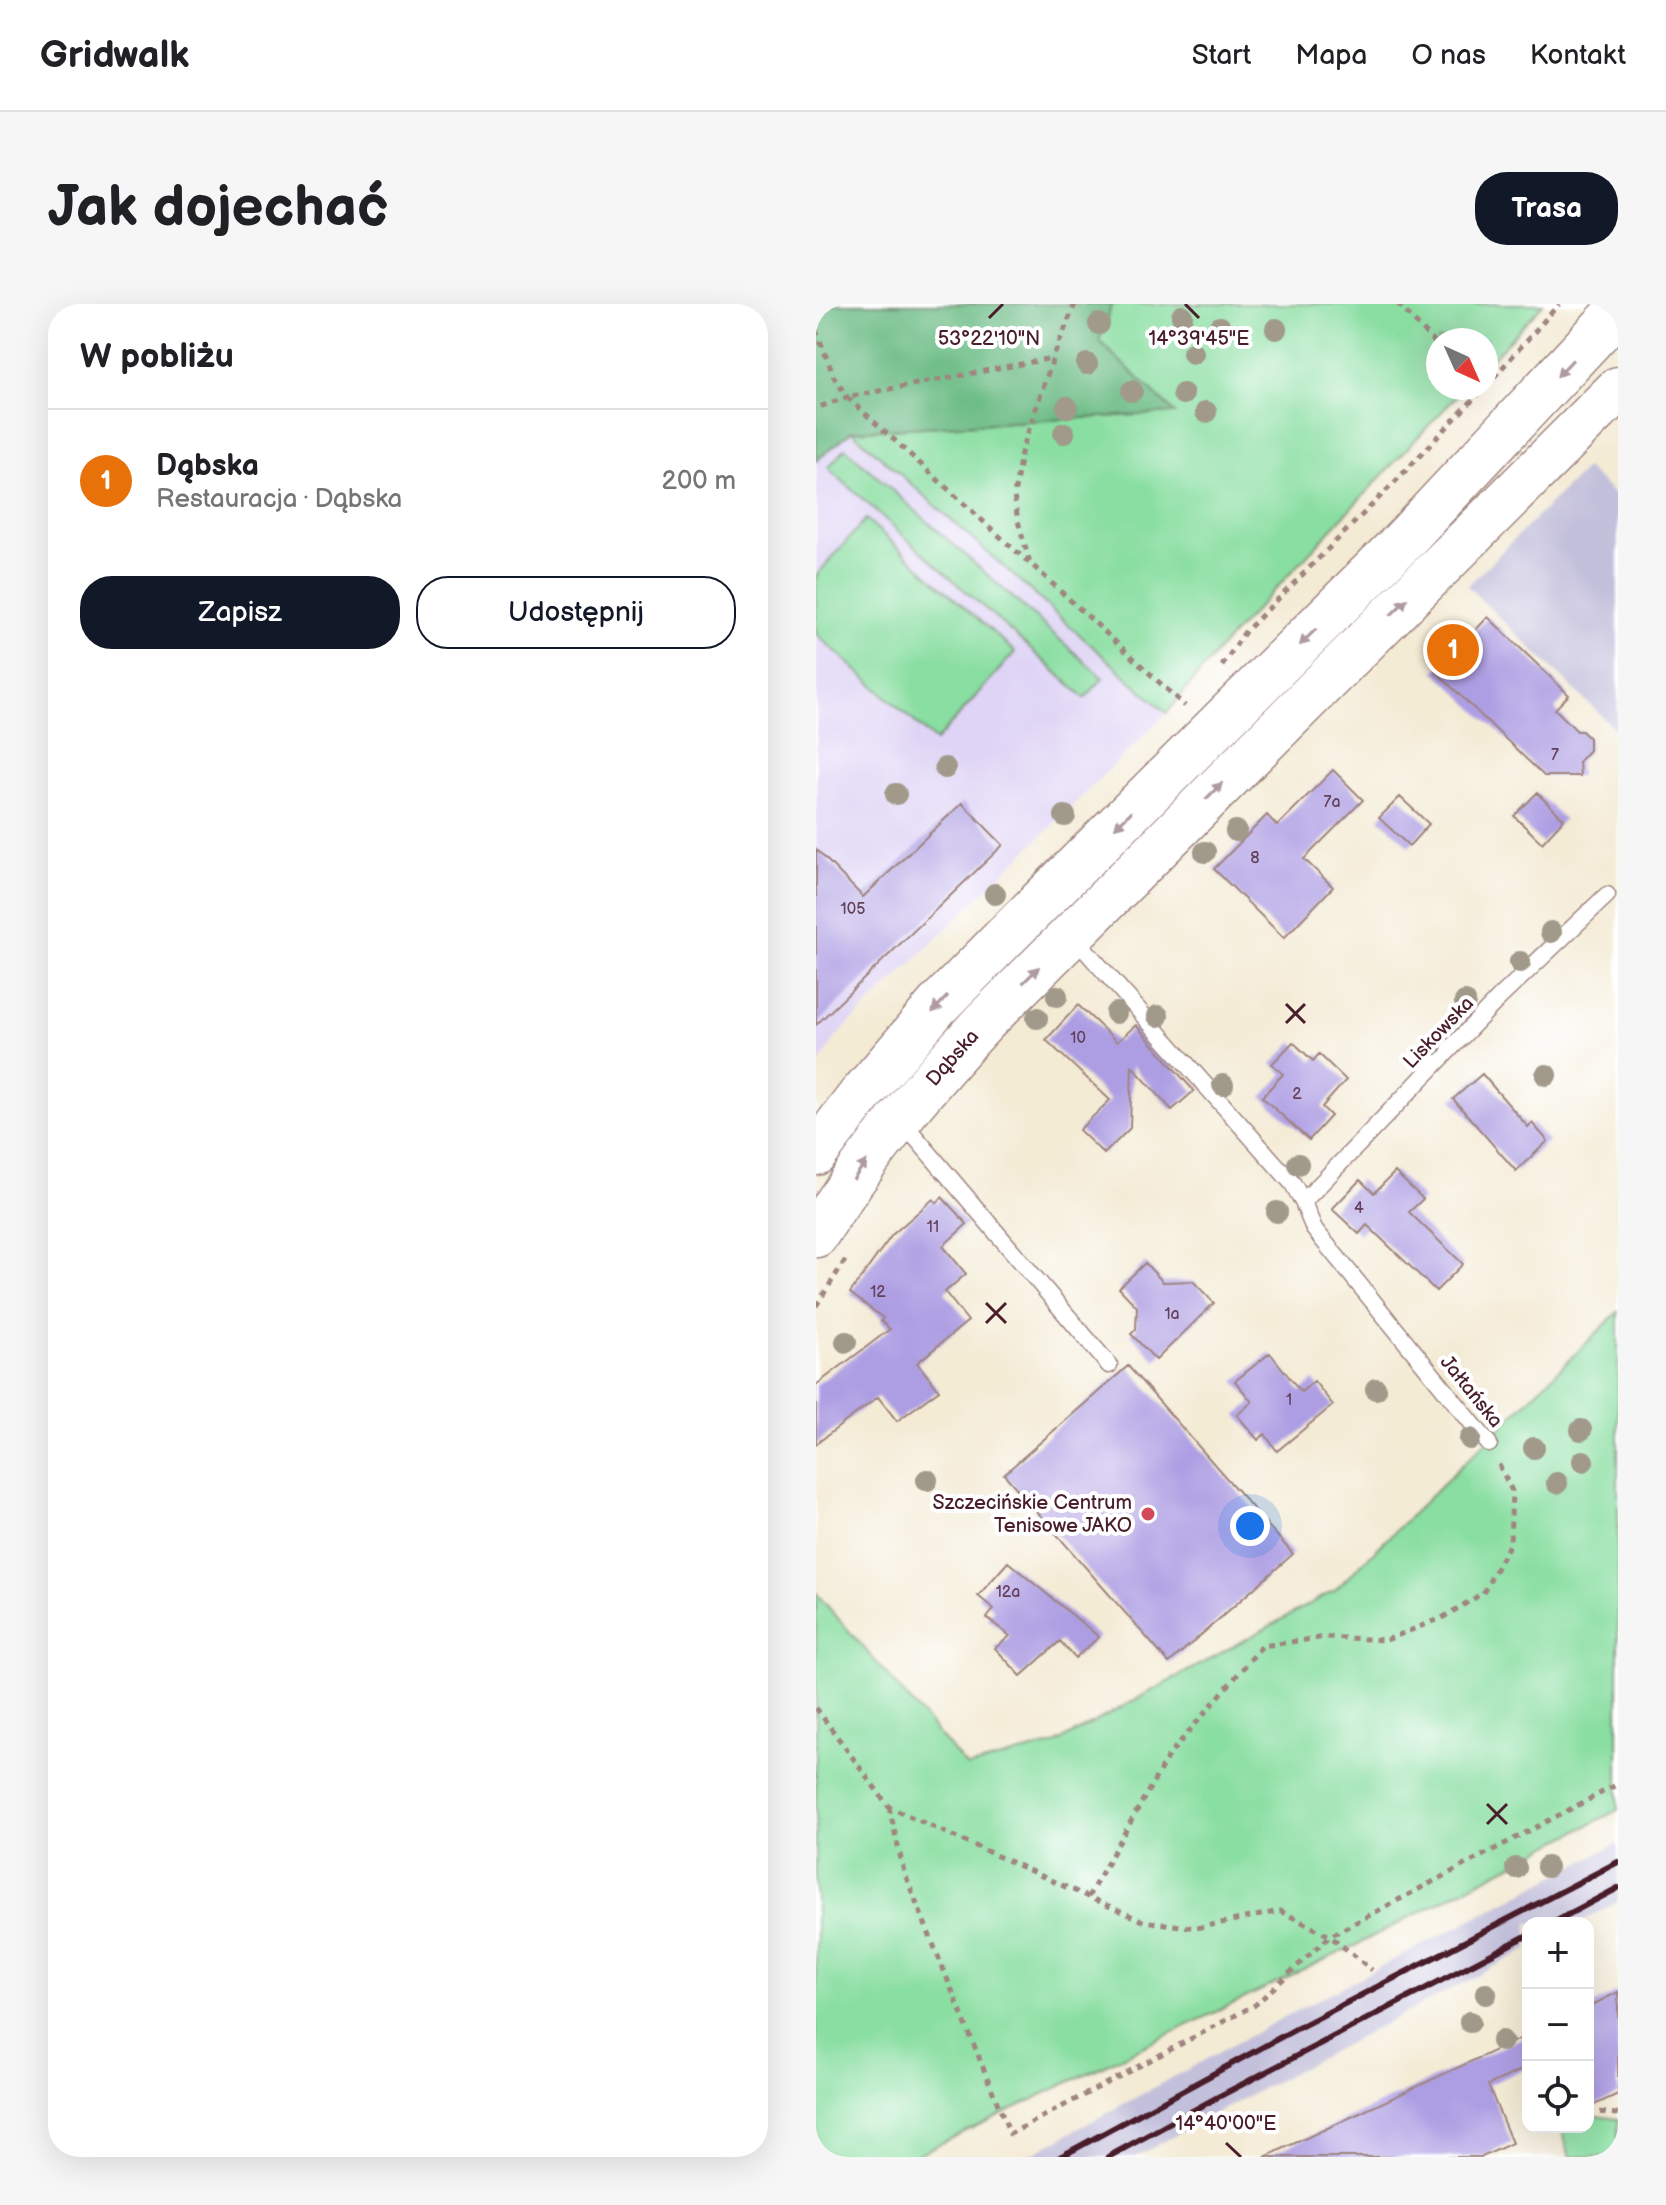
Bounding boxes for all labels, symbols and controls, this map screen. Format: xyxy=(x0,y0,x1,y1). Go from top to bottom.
text: Gridwalk xyxy=(40,33,189,78)
text: Start xyxy=(1192,39,1251,72)
text: Mapa xyxy=(1295,39,1367,72)
text: O nas xyxy=(1411,39,1486,72)
text: Kontakt xyxy=(1530,39,1626,72)
button: Trasa xyxy=(1475,172,1618,245)
text: Jak dojechać xyxy=(48,175,388,242)
text: 53°22'10"N xyxy=(938,327,1040,351)
text: 14°39'45"E xyxy=(1149,327,1250,351)
north arrow xyxy=(1426,328,1498,400)
text: W pobliżu xyxy=(80,336,234,377)
one-way arrow xyxy=(1556,358,1574,377)
text: Dąbska xyxy=(156,448,259,484)
text: 1 xyxy=(101,466,111,497)
text: 200 m xyxy=(662,466,736,497)
text: Restauracja · Dąbska xyxy=(156,484,402,515)
button: Zapisz xyxy=(80,576,400,649)
button: Udostępnij xyxy=(416,576,736,649)
one-way arrow xyxy=(1389,598,1408,617)
pin: 1 xyxy=(1427,620,1479,680)
one-way arrow xyxy=(1299,627,1318,645)
house number: 7 xyxy=(1551,746,1559,765)
one-way arrow xyxy=(1205,781,1224,800)
house number: 7a xyxy=(1324,793,1340,812)
one-way arrow xyxy=(1114,810,1133,829)
house number: 8 xyxy=(1250,849,1260,868)
house number: 105 xyxy=(841,900,865,919)
one-way arrow xyxy=(1021,966,1040,985)
street label: Liskowska xyxy=(1399,992,1479,1074)
one-way arrow xyxy=(931,994,949,1013)
street label: Dąbska xyxy=(921,1025,984,1091)
house number: 10 xyxy=(1070,1029,1086,1048)
house number: 2 xyxy=(1292,1085,1302,1104)
one-way arrow xyxy=(852,1160,867,1181)
house number: 4 xyxy=(1354,1199,1364,1218)
house number: 11 xyxy=(927,1218,939,1237)
house number: 12 xyxy=(870,1283,886,1302)
house number: 1a xyxy=(1164,1305,1180,1324)
street label: Jałtańska xyxy=(1435,1351,1508,1433)
house number: 1 xyxy=(1286,1391,1292,1410)
place label: Szczecińskie Centrum Tenisowe JAKO xyxy=(933,1491,1132,1538)
marker: Szczecińskie Centrum Tenisowe JAKO xyxy=(1139,1505,1157,1523)
your location xyxy=(1230,1506,1270,1546)
house number: 12a xyxy=(996,1583,1020,1602)
map controls xyxy=(1522,1917,1594,2133)
button: + xyxy=(1522,1917,1594,1989)
button: − xyxy=(1522,1989,1594,2061)
button: locate xyxy=(1522,2061,1594,2133)
text: 14°40'00"E xyxy=(1176,2112,1276,2136)

